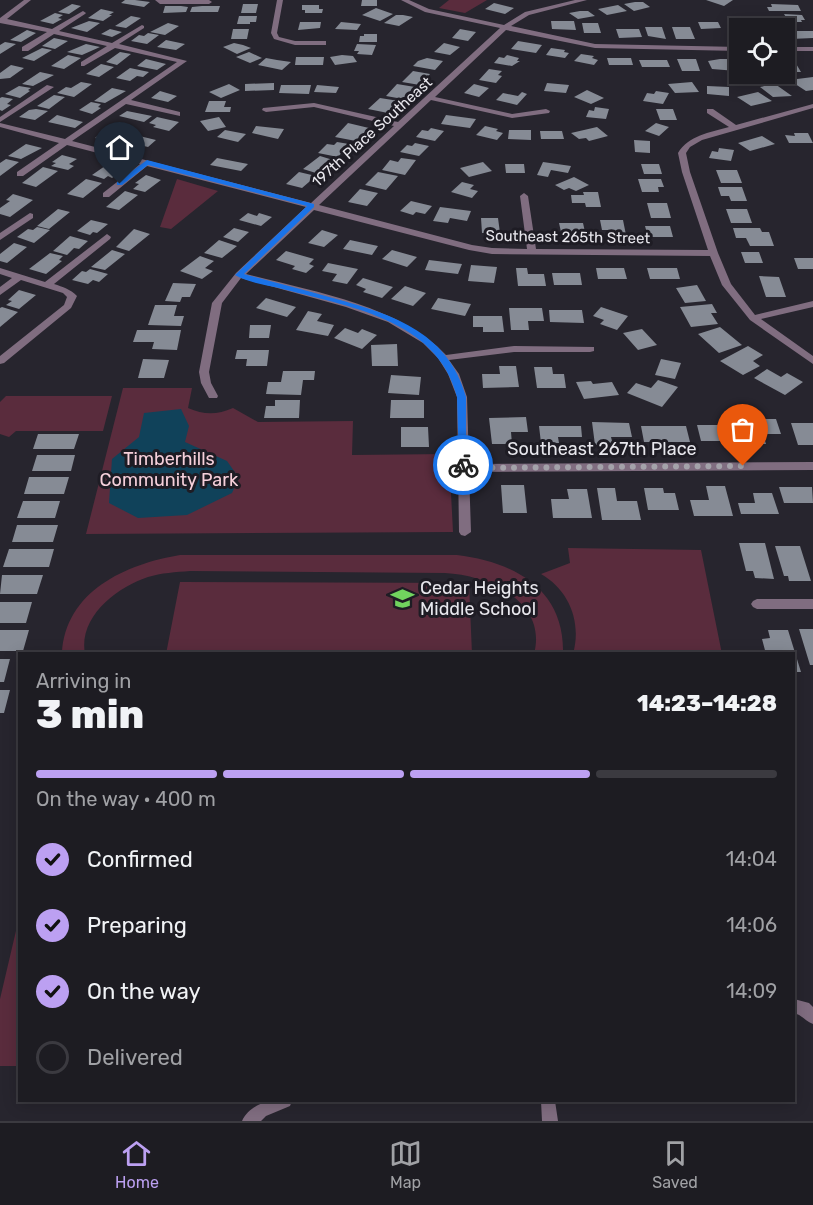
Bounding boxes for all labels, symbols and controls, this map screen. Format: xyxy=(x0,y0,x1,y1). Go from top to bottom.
map controls xyxy=(729,18,795,84)
button: locate xyxy=(729,18,795,84)
street label: 197th Place Southeast xyxy=(308,73,436,191)
pin xyxy=(94,122,145,184)
icon: home xyxy=(103,131,136,164)
street label: Southeast 265th Street xyxy=(486,227,651,247)
pin xyxy=(717,404,768,466)
icon: bag xyxy=(726,413,759,446)
courier xyxy=(433,435,493,495)
street label: Southeast 267th Place xyxy=(507,438,697,460)
park label: Timberhills Community Park xyxy=(100,448,239,491)
icon: bike xyxy=(447,449,480,482)
place label: Cedar Heights Middle School xyxy=(420,577,539,620)
school or university icon: Cedar Heights Middle School xyxy=(389,585,415,611)
text: Arriving in xyxy=(36,669,131,693)
text: 14:23–14:28 xyxy=(637,690,777,717)
text: 3 min xyxy=(36,692,144,738)
text: On the way · 400 m xyxy=(36,787,216,811)
icon: check xyxy=(36,843,69,876)
text: Confirmed xyxy=(87,846,193,873)
text: 14:04 xyxy=(726,847,777,871)
icon: check xyxy=(36,909,69,942)
text: Preparing xyxy=(87,912,187,939)
text: 14:06 xyxy=(726,913,777,937)
icon: check xyxy=(36,975,69,1008)
text: On the way xyxy=(87,978,201,1005)
text: 14:09 xyxy=(726,979,777,1003)
text: Delivered xyxy=(87,1044,183,1071)
tab: Home xyxy=(115,1137,159,1192)
tab: Map xyxy=(389,1137,422,1192)
tab: Saved xyxy=(652,1137,698,1192)

